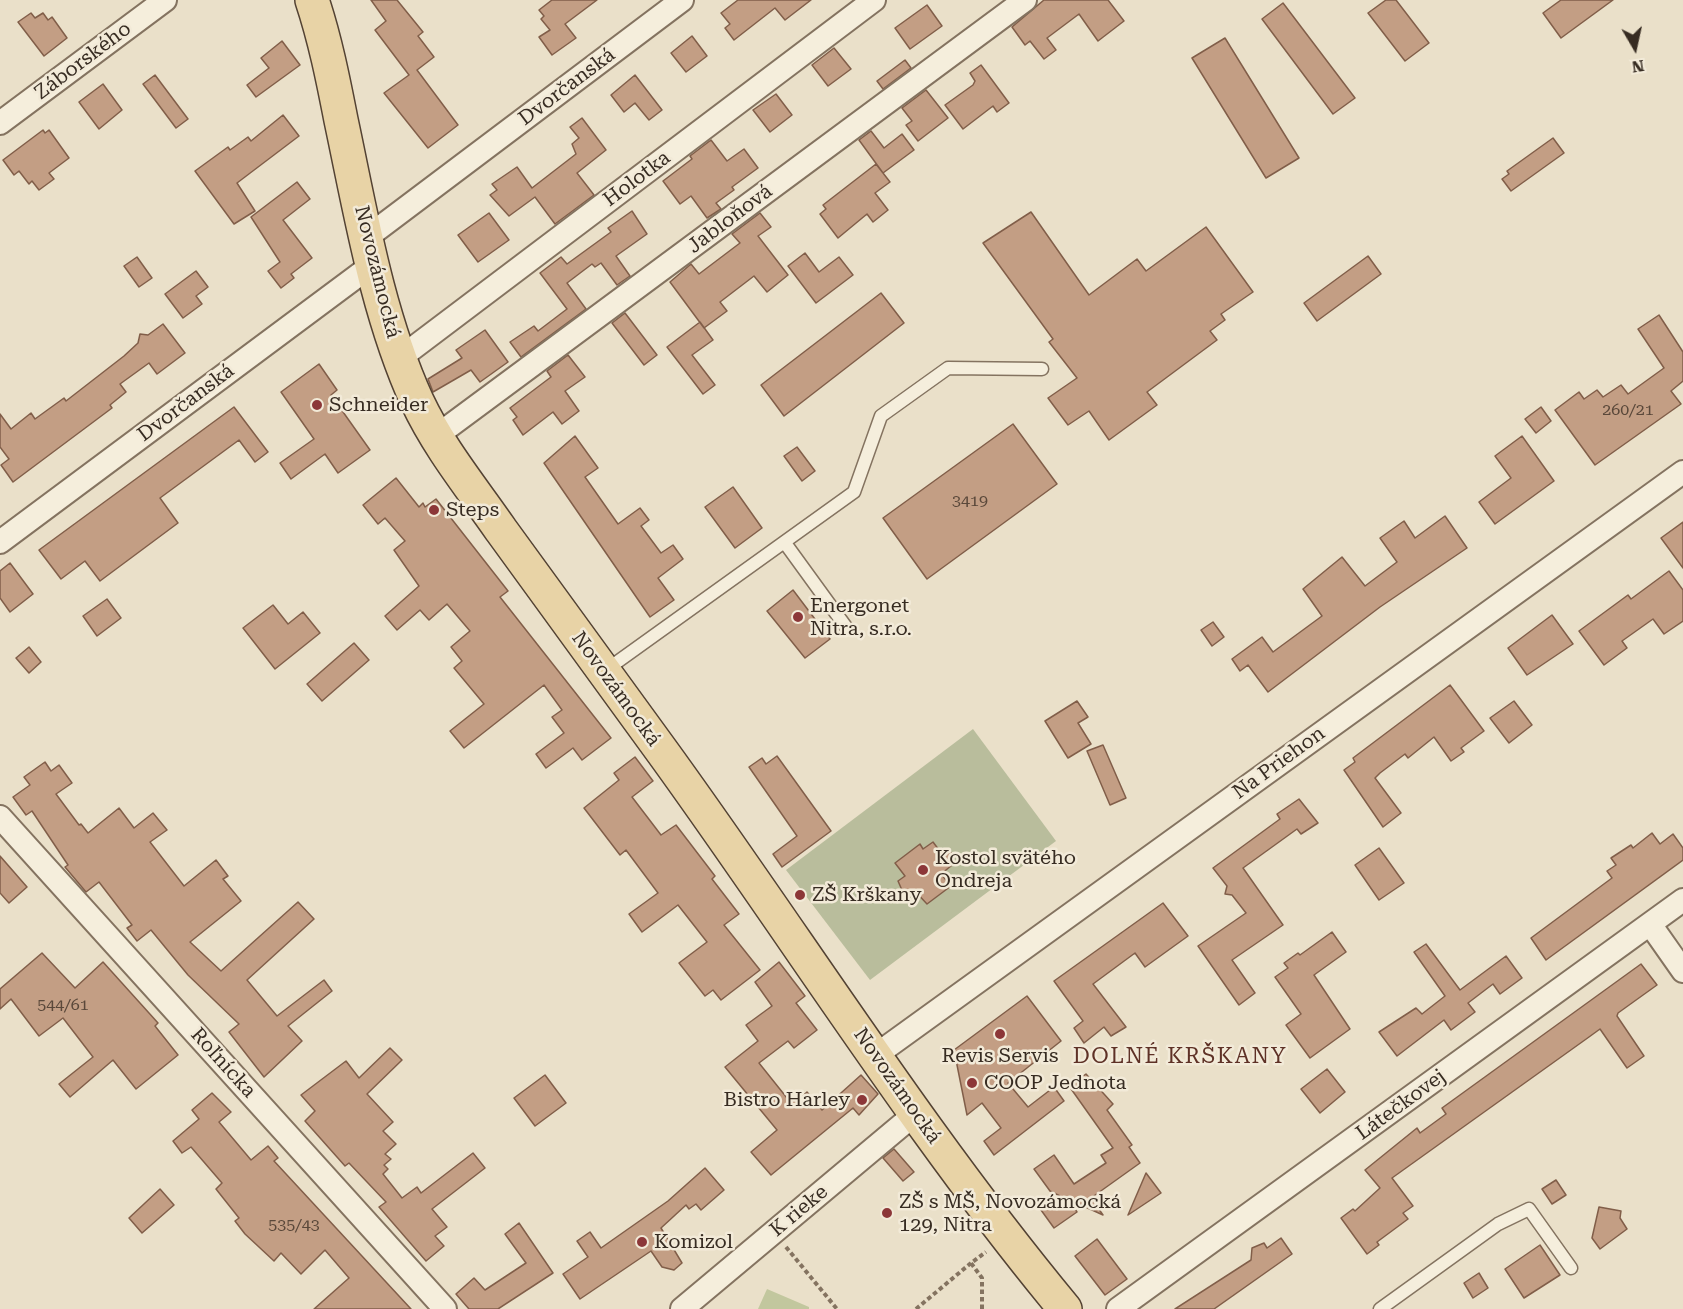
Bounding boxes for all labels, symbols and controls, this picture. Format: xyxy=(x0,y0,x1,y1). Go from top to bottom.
street label: Záborského xyxy=(30,17,136,105)
north arrow xyxy=(1605,18,1665,78)
street label: Dvorčanská xyxy=(514,43,620,131)
text: N xyxy=(1630,56,1645,77)
street label: Holotka xyxy=(599,146,675,212)
street label: Jabloňová xyxy=(683,179,777,259)
street label: Novozámocká xyxy=(349,203,405,341)
street label: Dvorčanská xyxy=(133,359,239,447)
place label: Schneider xyxy=(329,393,428,417)
marker: Schneider xyxy=(310,398,324,412)
house number: 260/21 xyxy=(1602,400,1654,420)
house number: 3419 xyxy=(952,491,988,511)
place label: Steps xyxy=(446,498,499,522)
marker: Steps xyxy=(427,503,441,517)
place label: Energonet Nitra, s.r.o. xyxy=(810,594,912,641)
marker: Energonet Nitra, s.r.o. xyxy=(791,610,805,624)
street label: Novozámocká xyxy=(566,627,666,751)
street label: Na Priehon xyxy=(1228,722,1330,804)
place label: Kostol svätého Ondreja xyxy=(935,846,1076,893)
marker: Kostol svätého Ondreja xyxy=(916,863,930,877)
place label: ZŠ Krškany xyxy=(812,883,922,907)
marker: ZŠ Krškany xyxy=(793,888,807,902)
house number: 544/61 xyxy=(37,995,89,1015)
street label: Roľnícka xyxy=(185,1023,261,1103)
street label: Novozámocká xyxy=(848,1023,946,1149)
marker: Revis Servis xyxy=(993,1027,1007,1041)
place label: Revis Servis xyxy=(942,1044,1058,1068)
district label: DOLNÉ KRŠKANY xyxy=(1073,1044,1287,1070)
street label: Látečkovej xyxy=(1352,1064,1450,1146)
place label: COOP Jednota xyxy=(984,1071,1126,1095)
marker: COOP Jednota xyxy=(965,1076,979,1090)
place label: Bistro Harley xyxy=(724,1088,850,1112)
marker: Bistro Harley xyxy=(855,1093,869,1107)
street label: K rieke xyxy=(765,1180,833,1242)
place label: ZŠ s MŠ, Novozámocká 129, Nitra xyxy=(899,1190,1121,1237)
marker: ZŠ s MŠ, Novozámocká 129, Nitra xyxy=(880,1206,894,1220)
house number: 535/43 xyxy=(268,1215,320,1235)
place label: Komizol xyxy=(654,1230,733,1254)
marker: Komizol xyxy=(635,1235,649,1249)

